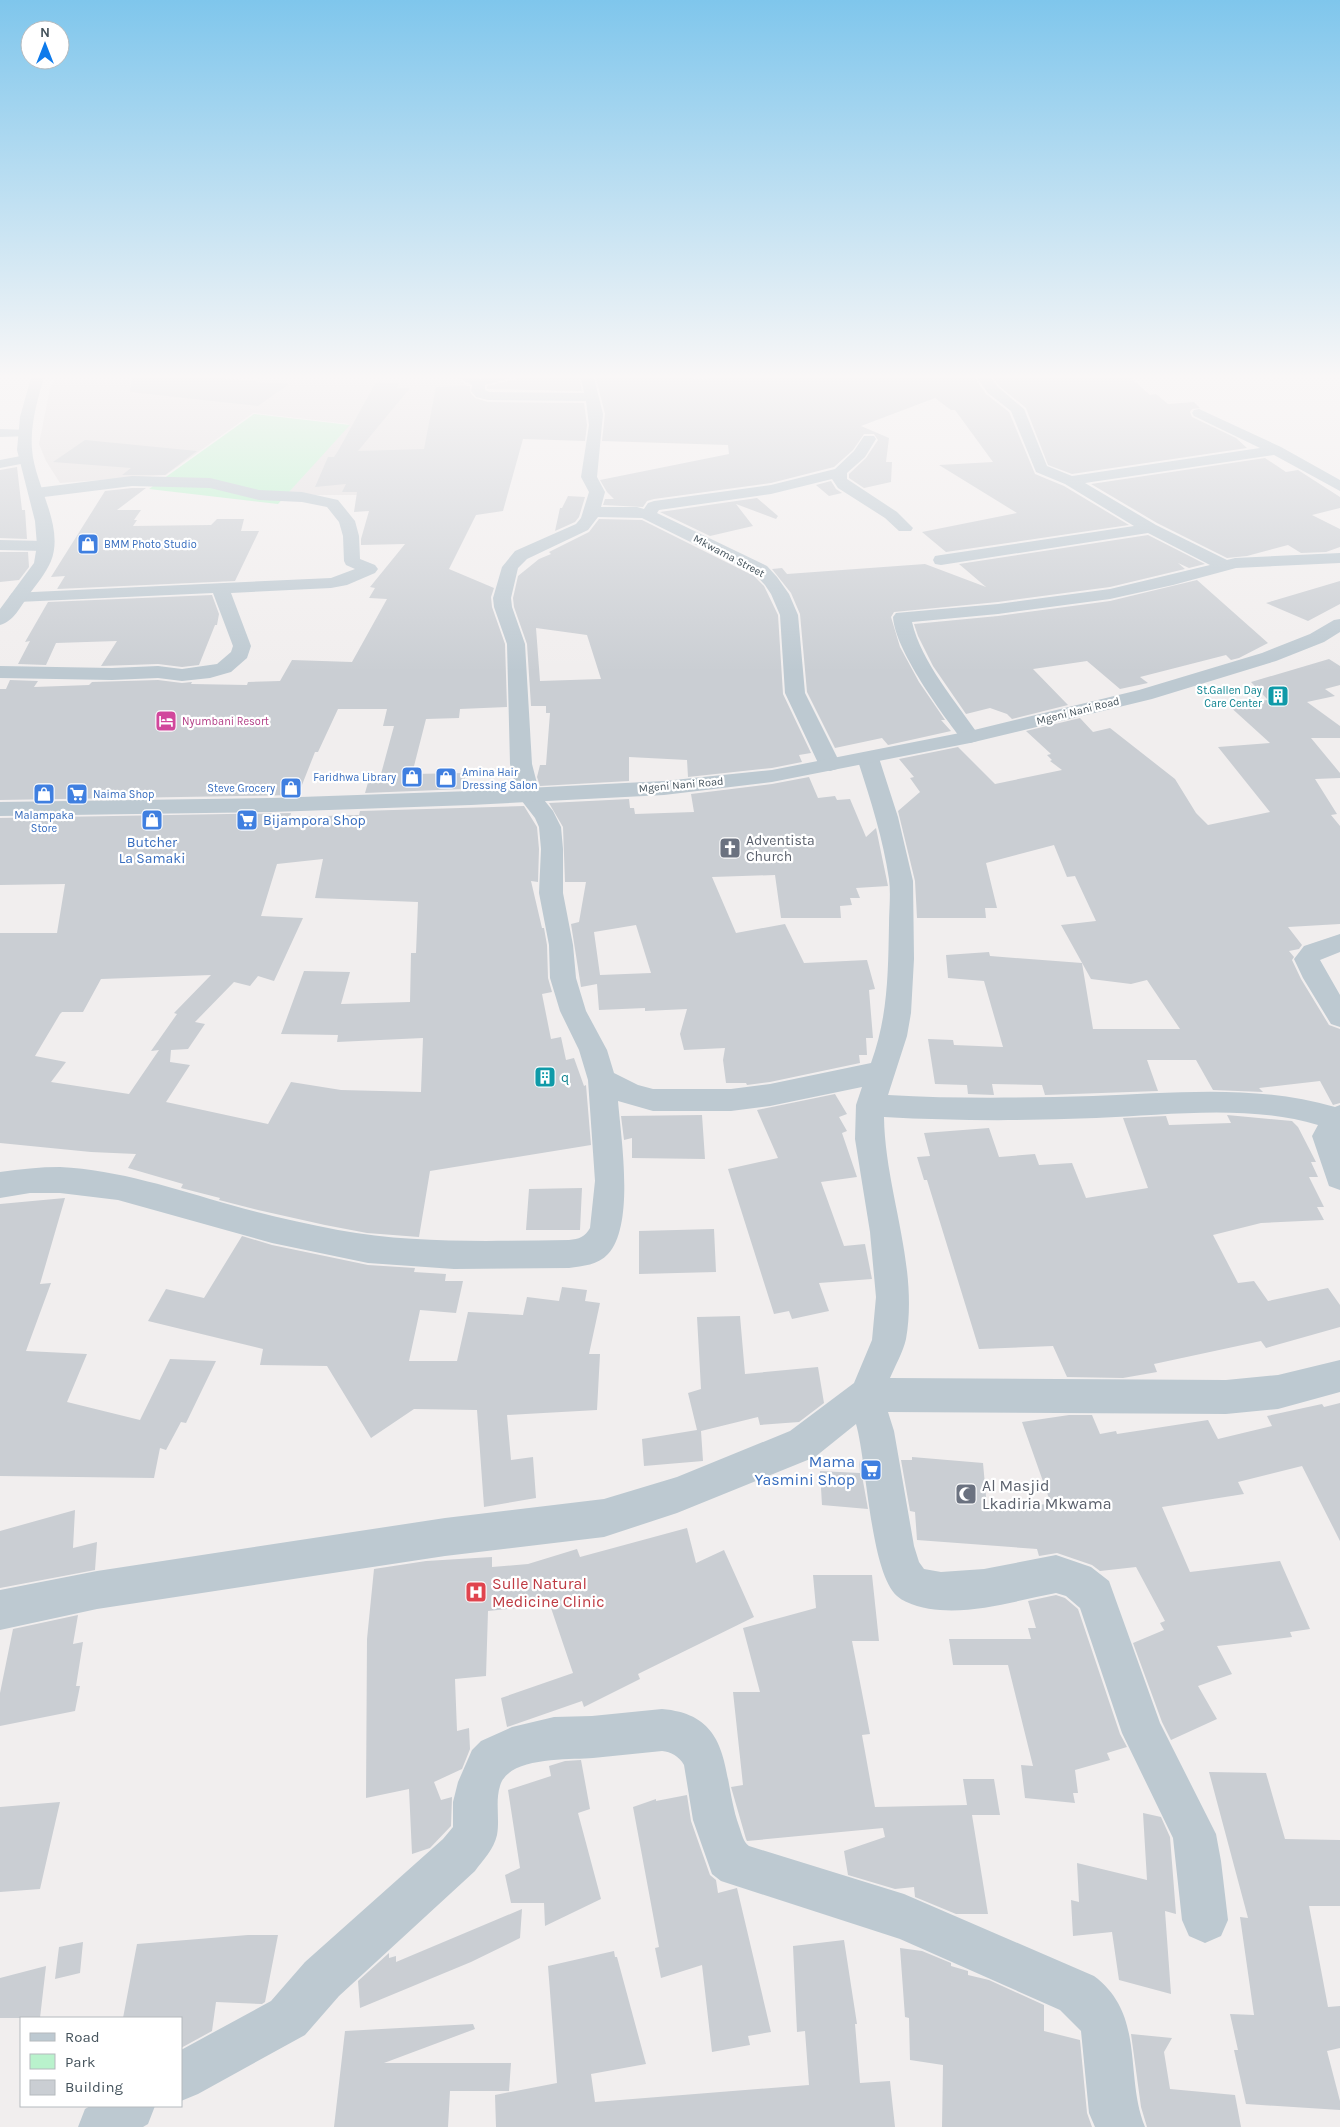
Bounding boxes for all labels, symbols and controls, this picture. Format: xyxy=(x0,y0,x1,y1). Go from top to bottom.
north arrow xyxy=(20,20,70,70)
text: N xyxy=(40,24,50,41)
shop icon: BMM Photo Studio xyxy=(76,532,100,556)
street label: Mkwama Street xyxy=(691,532,767,580)
place label: BMM Photo Studio xyxy=(104,538,197,551)
place label: St.Gallen Day Care Center xyxy=(1197,684,1262,710)
building icon: St.Gallen Day Care Center xyxy=(1266,684,1290,708)
street label: Mgeni Nani Road xyxy=(1035,694,1121,728)
hotel icon: Nyumbani Resort xyxy=(154,709,178,733)
place label: Nyumbani Resort xyxy=(182,715,269,728)
shop icon: Faridhwa Library xyxy=(400,765,424,789)
shop icon: Amina Hair Dressing Salon xyxy=(434,766,458,790)
place label: Amina Hair Dressing Salon xyxy=(462,766,538,792)
place label: Faridhwa Library xyxy=(313,771,396,784)
street label: Mgeni Nani Road xyxy=(638,775,724,795)
shop icon: Steve Grocery xyxy=(279,776,303,800)
shop icon: Malampaka Store xyxy=(32,782,56,806)
supermarket icon: Naima Shop xyxy=(65,782,89,806)
place label: Steve Grocery xyxy=(207,782,275,795)
place label: Naima Shop xyxy=(93,788,155,801)
shop icon: Butcher La Samaki xyxy=(140,808,164,832)
supermarket icon: Bijampora Shop xyxy=(235,808,259,832)
place label: Malampaka Store xyxy=(14,809,74,835)
place label: Bijampora Shop xyxy=(263,812,366,829)
place label: Adventista Church xyxy=(746,832,815,865)
place label: Butcher La Samaki xyxy=(119,834,185,867)
church icon: Adventista Church xyxy=(718,836,742,860)
building icon: q xyxy=(533,1065,557,1089)
place label: q xyxy=(561,1069,569,1086)
place label: Mama Yasmini Shop xyxy=(755,1452,855,1489)
supermarket icon: Mama Yasmini Shop xyxy=(859,1458,883,1482)
place label: Al Masjid Lkadiria Mkwama xyxy=(982,1476,1111,1513)
mosque icon: Al Masjid Lkadiria Mkwama xyxy=(954,1482,978,1506)
place label: Sulle Natural Medicine Clinic xyxy=(492,1574,604,1611)
hospital icon: Sulle Natural Medicine Clinic xyxy=(464,1580,488,1604)
legend xyxy=(20,2017,182,2107)
text: Road xyxy=(65,2028,100,2046)
text: Park xyxy=(65,2053,95,2071)
text: Building xyxy=(65,2078,123,2096)

